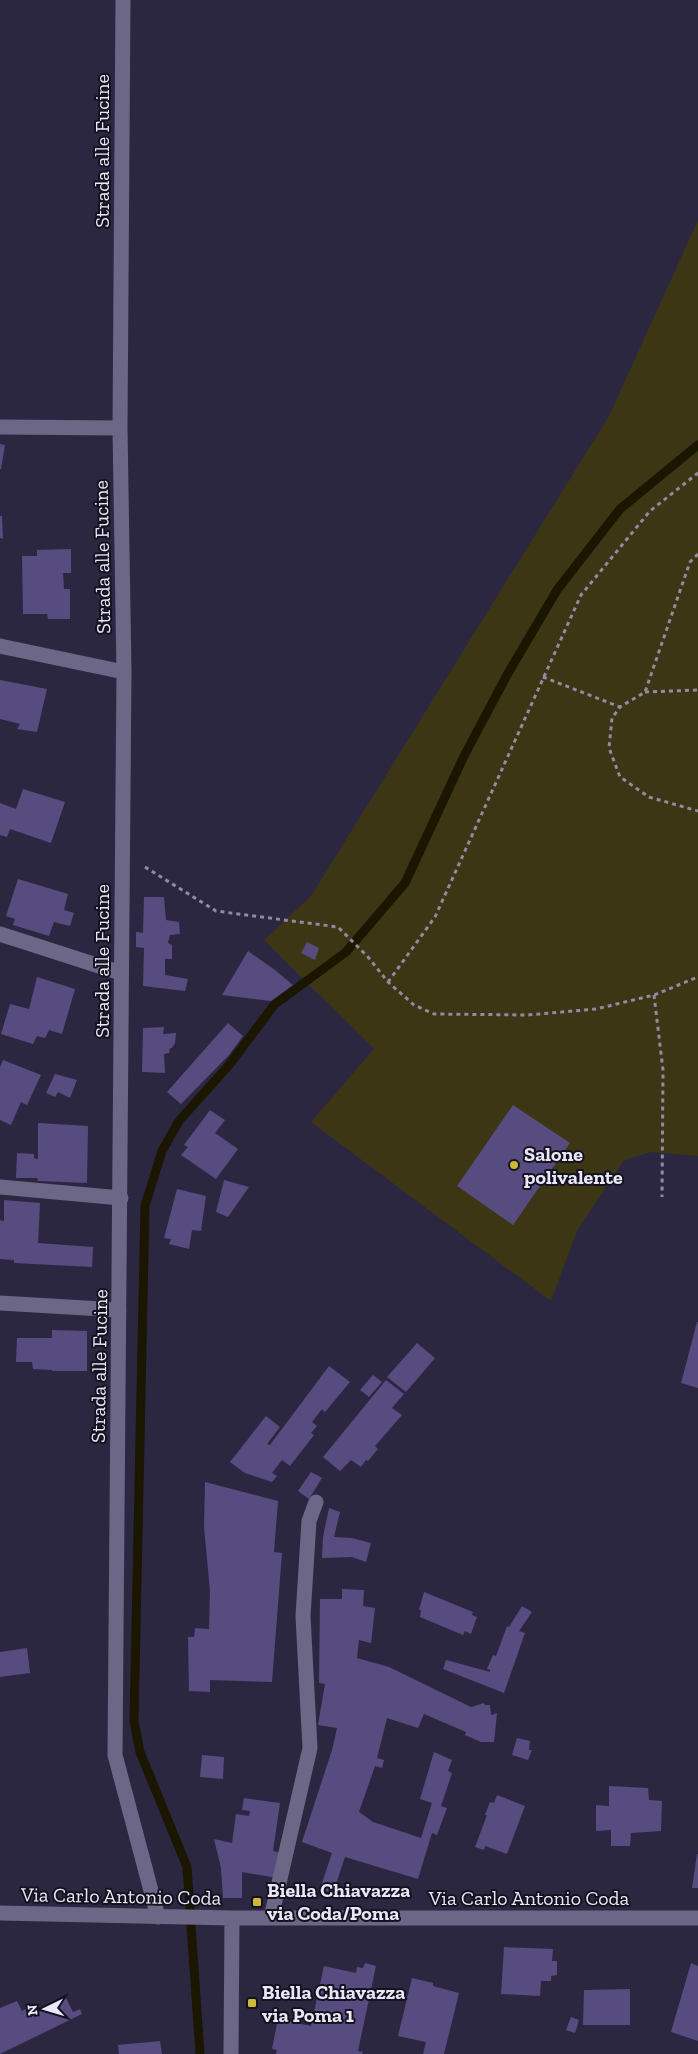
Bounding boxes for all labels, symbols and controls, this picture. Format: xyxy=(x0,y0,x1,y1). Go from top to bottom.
street label: Strada alle Fucine xyxy=(90,74,114,228)
street label: Strada alle Fucine xyxy=(89,480,115,634)
street label: Strada alle Fucine xyxy=(90,884,114,1038)
place label: Salone polivalente xyxy=(524,1142,623,1189)
marker: Salone polivalente xyxy=(508,1159,520,1171)
street label: Strada alle Fucine xyxy=(86,1289,112,1443)
place label: Biella Chiavazza via Coda/Poma xyxy=(267,1878,410,1925)
street label: Via Carlo Antonio Coda xyxy=(20,1882,222,1910)
street label: Via Carlo Antonio Coda xyxy=(428,1886,630,1910)
marker: Biella Chiavazza via Coda/Poma xyxy=(251,1896,263,1908)
place label: Biella Chiavazza via Poma 1 xyxy=(262,1980,405,2027)
north arrow xyxy=(20,1984,70,2034)
marker: Biella Chiavazza via Poma 1 xyxy=(246,1997,258,2009)
text: N xyxy=(24,2004,41,2016)

